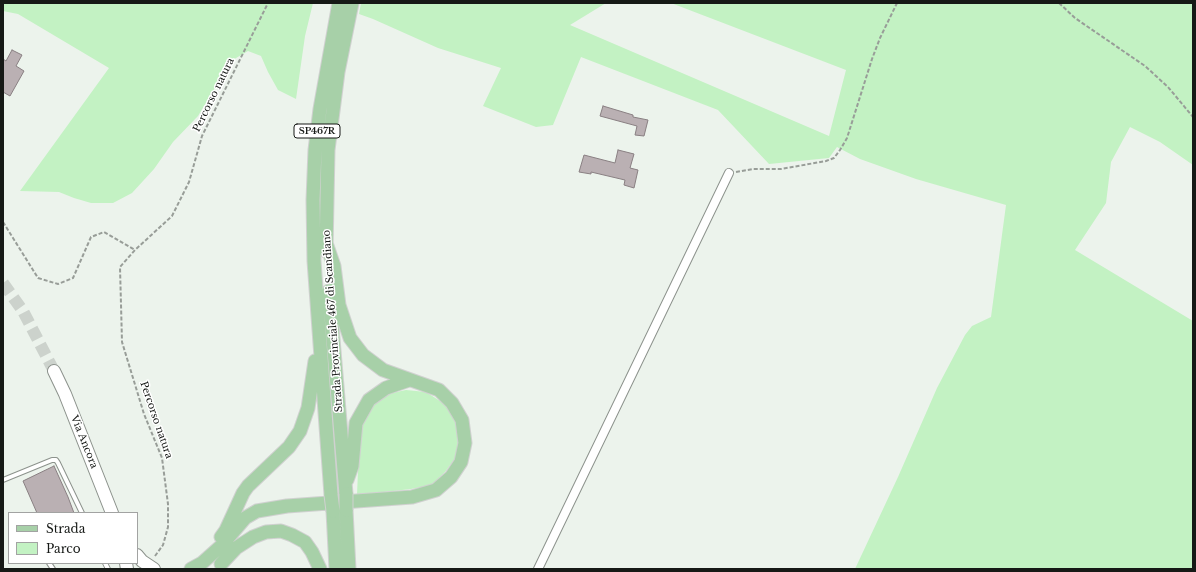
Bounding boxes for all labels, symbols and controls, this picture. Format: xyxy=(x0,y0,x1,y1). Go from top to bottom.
street label: Percorso natura xyxy=(191,56,237,134)
road number: SP467R xyxy=(294,124,340,138)
street label: Strada Provinciale 467 di Scandiano xyxy=(321,229,345,413)
street label: Percorso natura xyxy=(137,380,175,460)
street label: Via Ancora xyxy=(68,414,100,470)
legend xyxy=(8,512,138,564)
text: Strada xyxy=(46,521,85,536)
text: Parco xyxy=(46,541,81,556)

